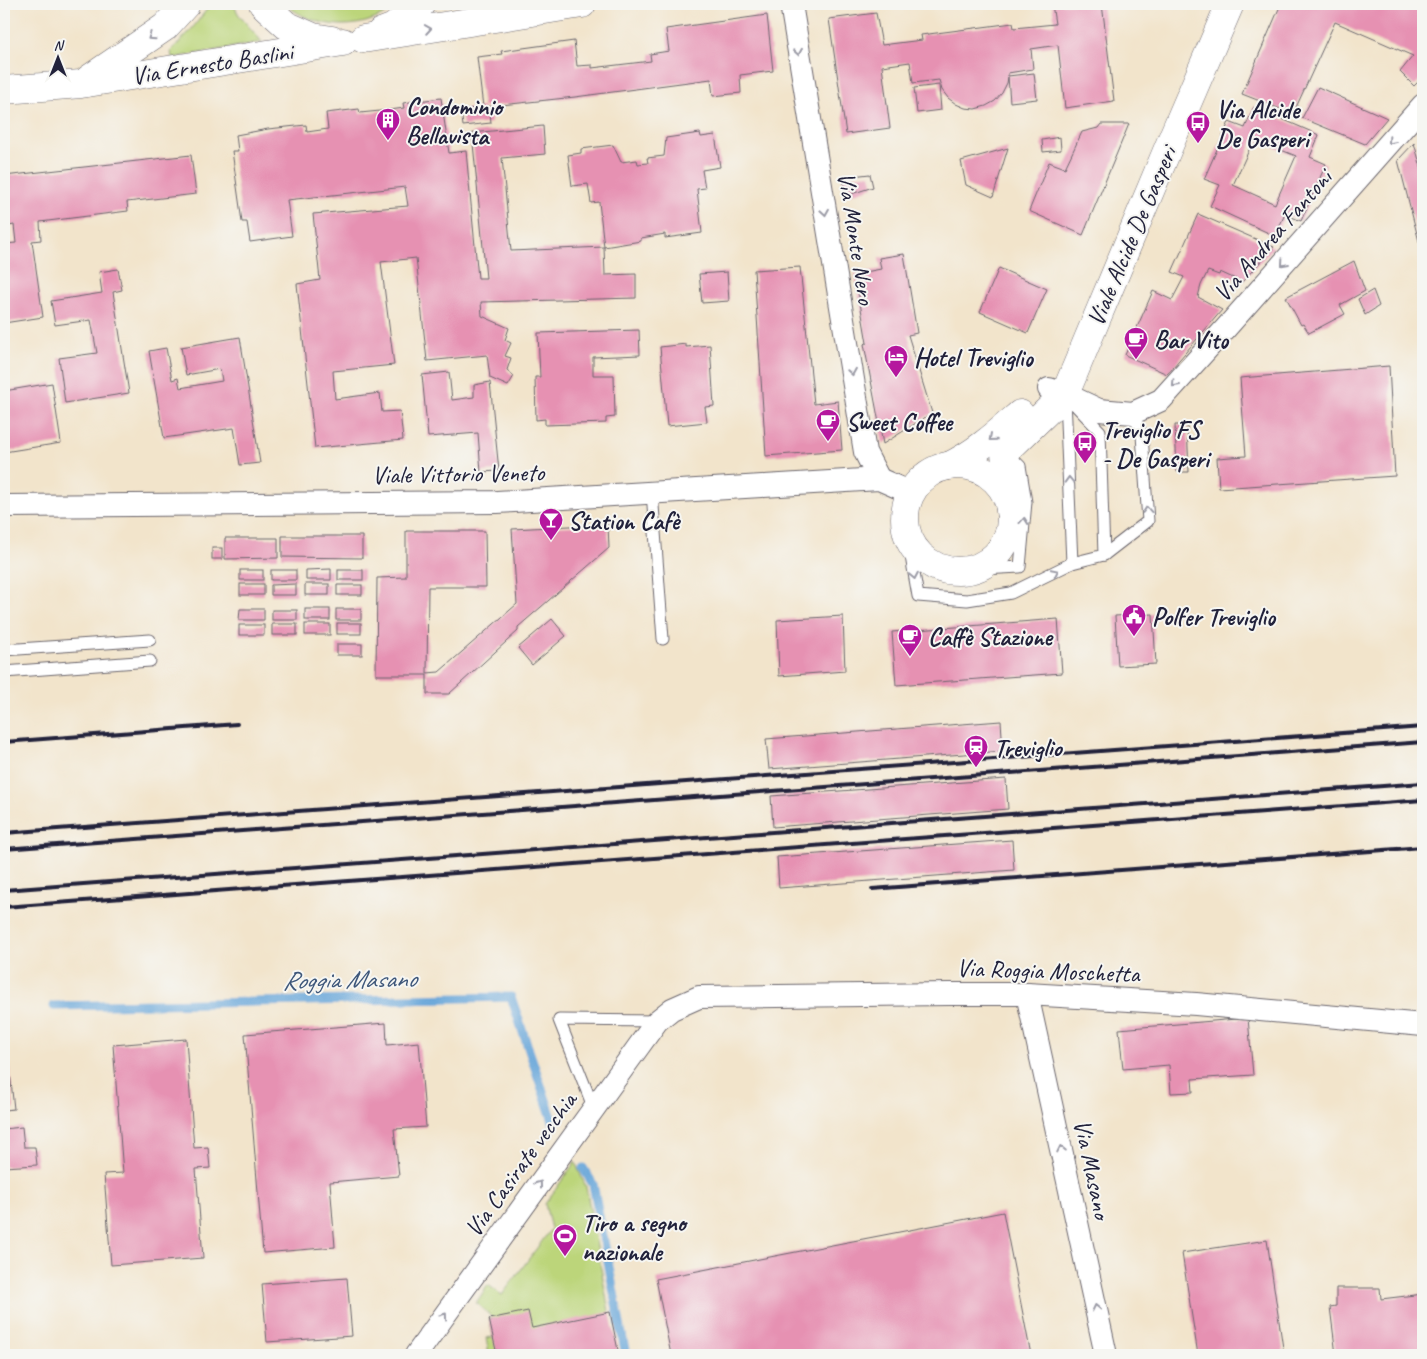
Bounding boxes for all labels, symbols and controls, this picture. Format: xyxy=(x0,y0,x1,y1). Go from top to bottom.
one-way arrow xyxy=(424,24,433,34)
one-way arrow xyxy=(147,31,157,40)
north arrow xyxy=(32,32,82,82)
street label: Via Ernesto Baslini xyxy=(129,35,298,93)
text: N xyxy=(54,37,65,54)
one-way arrow xyxy=(793,48,803,56)
place label: Condominio Bellavista xyxy=(406,91,505,152)
place label: Via Alcide De Gasperi xyxy=(1216,94,1312,155)
building icon: Condominio Bellavista xyxy=(375,107,401,141)
bus stop icon: Via Alcide De Gasperi xyxy=(1185,110,1211,144)
one-way arrow xyxy=(1388,136,1397,145)
street label: Viale Alcide De Gasperi xyxy=(1080,139,1185,331)
street label: Via Andrea Fantoni xyxy=(1206,160,1341,309)
street label: Via Monte Nero xyxy=(830,170,882,308)
one-way arrow xyxy=(820,208,830,217)
one-way arrow xyxy=(1280,258,1289,267)
place label: Bar Vito xyxy=(1154,324,1230,356)
cafe icon: Bar Vito xyxy=(1123,326,1149,360)
place label: Hotel Treviglio xyxy=(914,342,1034,374)
hotel icon: Hotel Treviglio xyxy=(883,344,909,378)
one-way arrow xyxy=(846,368,856,377)
one-way arrow xyxy=(1172,379,1181,388)
place label: Sweet Coffee xyxy=(846,406,954,438)
cafe icon: Sweet Coffee xyxy=(815,408,841,442)
place label: Treviglio FS - De Gasperi xyxy=(1102,414,1212,475)
bus stop icon: Treviglio FS - De Gasperi xyxy=(1072,430,1098,464)
one-way arrow xyxy=(989,432,998,441)
street label: Viale Vittorio Veneto xyxy=(372,456,546,492)
one-way arrow xyxy=(1063,475,1074,483)
place label: Station Cafè xyxy=(568,505,682,537)
one-way arrow xyxy=(1142,505,1153,513)
bar icon: Station Cafè xyxy=(538,507,564,541)
one-way arrow xyxy=(1018,516,1029,524)
one-way arrow xyxy=(1050,567,1059,578)
one-way arrow xyxy=(909,571,919,580)
place label: Polfer Treviglio xyxy=(1152,601,1277,633)
public building icon: Polfer Treviglio xyxy=(1121,603,1147,637)
place label: Caffè Stazione xyxy=(928,621,1054,653)
cafe icon: Caffè Stazione xyxy=(897,623,923,657)
place label: Treviglio xyxy=(994,732,1063,764)
station icon: Treviglio xyxy=(963,734,989,768)
street label: Via Roggia Moschetta xyxy=(956,952,1142,990)
water label: Roggia Masano xyxy=(282,962,420,997)
street label: Via Casirate vecchia xyxy=(458,1084,586,1243)
street label: Via Masano xyxy=(1066,1117,1119,1225)
one-way arrow xyxy=(1056,1144,1066,1153)
one-way arrow xyxy=(533,1180,542,1190)
place label: Tiro a segno nazionale xyxy=(582,1207,689,1268)
sports icon: Tiro a segno nazionale xyxy=(552,1223,578,1257)
one-way arrow xyxy=(1091,1303,1101,1312)
one-way arrow xyxy=(439,1313,447,1322)

